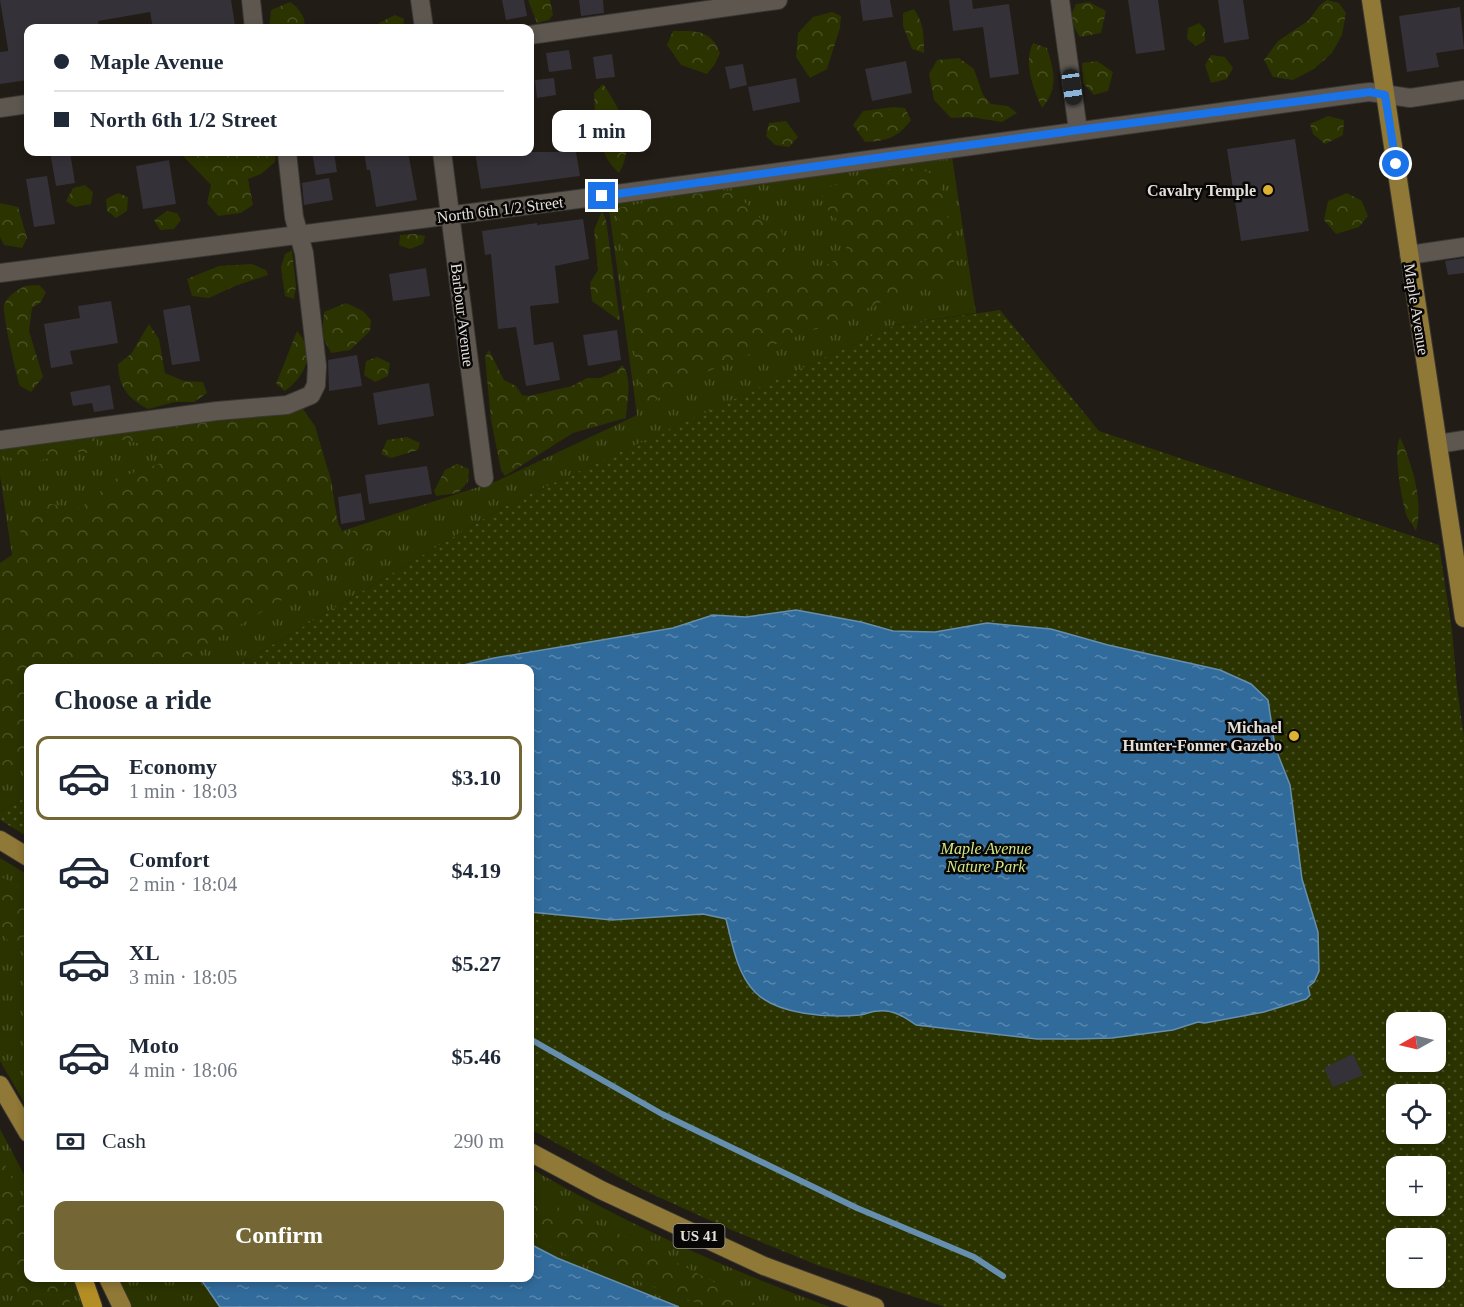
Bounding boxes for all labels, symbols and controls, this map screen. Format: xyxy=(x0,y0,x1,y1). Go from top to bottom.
text: Maple Avenue xyxy=(90,49,223,74)
car xyxy=(1061,68,1083,106)
text: North 6th 1/2 Street xyxy=(90,107,277,132)
callout: 1 min xyxy=(552,109,652,151)
text: 1 min xyxy=(577,120,626,142)
route start xyxy=(1382,150,1409,177)
route end xyxy=(588,182,615,209)
place label: Cavalry Temple xyxy=(1147,182,1256,200)
marker: Cavalry Temple xyxy=(1261,183,1275,197)
street label: North 6th 1/2 Street xyxy=(436,193,565,226)
street label: Barbour Avenue xyxy=(448,262,477,368)
street label: Maple Avenue xyxy=(1400,262,1432,356)
text: Choose a ride xyxy=(54,685,212,715)
place label: Michael Hunter-Fonner Gazebo xyxy=(1122,719,1283,754)
marker: Michael Hunter-Fonner Gazebo xyxy=(1287,729,1301,743)
icon: car xyxy=(57,751,111,805)
text: Economy xyxy=(129,754,217,779)
text: $3.10 xyxy=(452,765,501,790)
text: 1 min · 18:03 xyxy=(129,780,237,802)
park label: Maple Avenue Nature Park xyxy=(940,840,1031,875)
icon: car xyxy=(57,844,111,898)
text: Comfort xyxy=(129,847,210,872)
text: $4.19 xyxy=(452,858,501,883)
text: 2 min · 18:04 xyxy=(129,873,237,895)
icon: car xyxy=(57,937,111,991)
text: XL xyxy=(129,940,160,965)
text: $5.27 xyxy=(452,951,501,976)
text: 3 min · 18:05 xyxy=(129,966,237,988)
north arrow xyxy=(1386,1012,1446,1072)
map controls xyxy=(1386,1012,1446,1288)
icon: car xyxy=(57,1030,111,1084)
text: Moto xyxy=(129,1033,179,1058)
text: $5.46 xyxy=(452,1044,501,1069)
text: 4 min · 18:06 xyxy=(129,1059,237,1081)
button: locate xyxy=(1386,1084,1446,1144)
icon: cash xyxy=(54,1125,87,1158)
text: Cash xyxy=(102,1128,146,1153)
text: 290 m xyxy=(453,1130,504,1152)
button: + xyxy=(1386,1156,1446,1216)
button: Confirm xyxy=(54,1201,504,1270)
road number: US 41 xyxy=(674,1224,724,1248)
button: − xyxy=(1386,1228,1446,1288)

